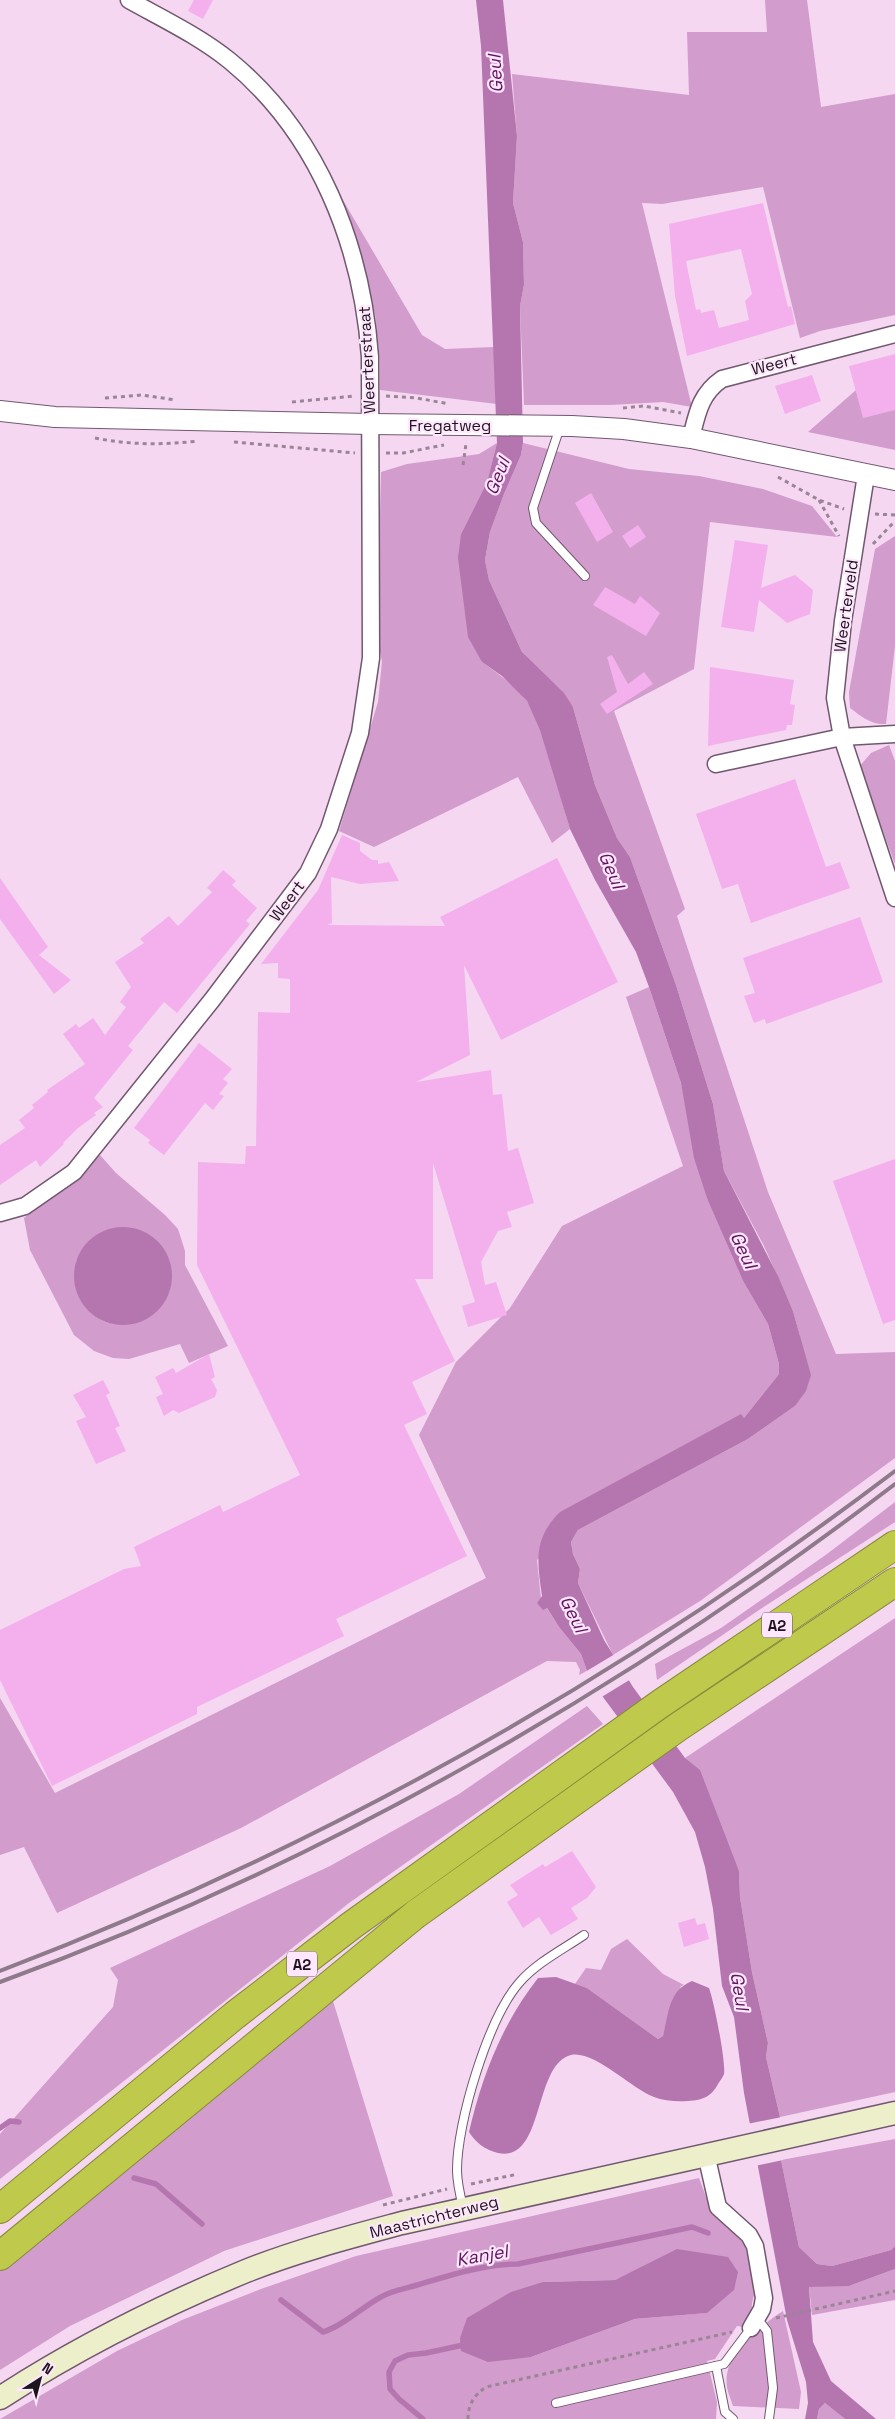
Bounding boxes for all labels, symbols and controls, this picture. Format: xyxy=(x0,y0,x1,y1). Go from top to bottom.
water label: Geul xyxy=(482,52,507,94)
street label: Weerterstraat xyxy=(354,306,380,414)
street label: Weert xyxy=(749,348,799,380)
street label: Fregatweg xyxy=(409,415,491,436)
water label: Geul xyxy=(479,452,516,498)
street label: Weerterveld xyxy=(829,558,863,654)
water label: Geul xyxy=(594,848,631,894)
street label: Weert xyxy=(265,876,309,926)
water label: Geul xyxy=(726,1228,764,1274)
water label: Geul xyxy=(555,1592,594,1638)
road number: A2 xyxy=(762,1612,792,1638)
road number: A2 xyxy=(287,1952,317,1976)
water label: Geul xyxy=(726,1970,755,2014)
street label: Maastrichterweg xyxy=(367,2191,501,2243)
water label: Kanjel xyxy=(454,2239,512,2271)
north arrow xyxy=(15,2354,65,2404)
text: N xyxy=(39,2358,57,2379)

